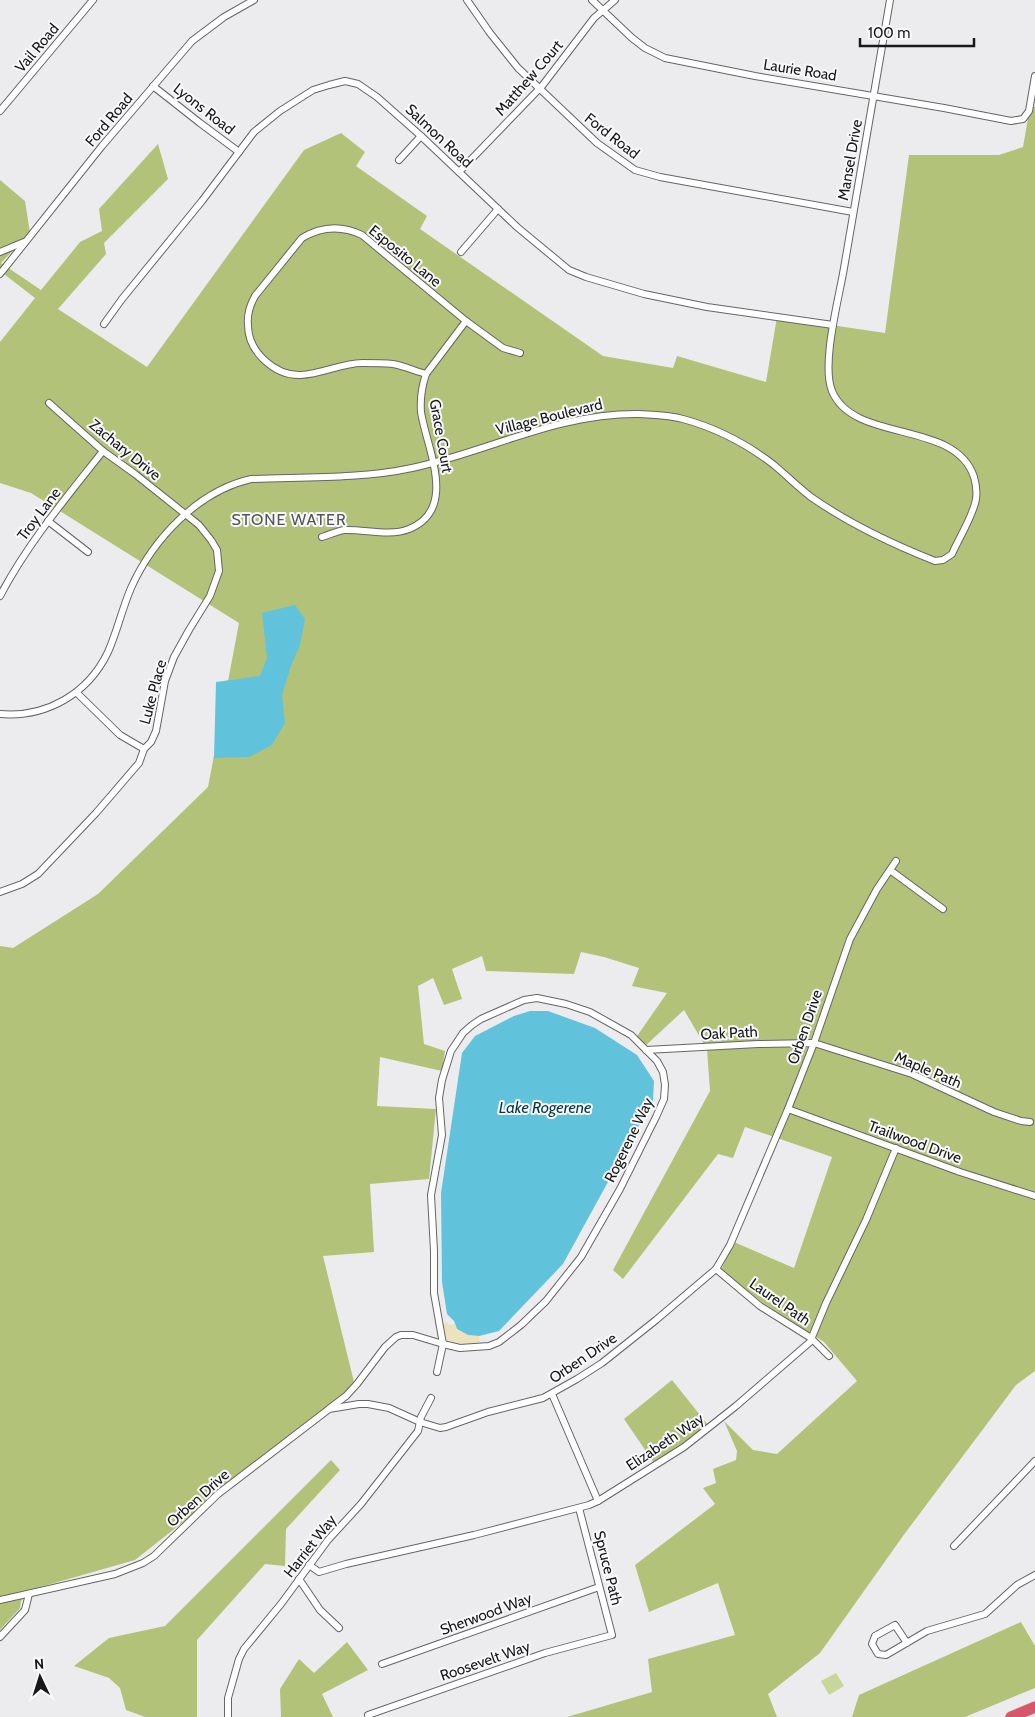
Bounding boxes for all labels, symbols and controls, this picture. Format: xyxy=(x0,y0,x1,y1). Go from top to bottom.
scale bar xyxy=(860,15,974,47)
street label: Vail Road xyxy=(11,20,63,76)
text: 100 m xyxy=(868,24,910,42)
street label: Matthew Court xyxy=(491,37,567,119)
street label: Laurie Road xyxy=(762,55,838,85)
street label: Lyons Road xyxy=(170,80,238,138)
street label: Ford Road xyxy=(81,90,137,150)
street label: Salmon Road xyxy=(402,100,476,172)
street label: Ford Road xyxy=(581,109,643,163)
street label: Mansel Drive xyxy=(834,118,866,202)
street label: Esposito Lane xyxy=(365,221,445,291)
street label: Village Boulevard xyxy=(494,395,604,439)
street label: Grace Court xyxy=(426,398,456,474)
street label: Zachary Drive xyxy=(86,416,165,484)
street label: Troy Lane xyxy=(13,484,65,544)
district label: STONE WATER xyxy=(231,510,347,529)
street label: Luke Place xyxy=(136,657,170,726)
street label: Orben Drive xyxy=(784,987,826,1067)
street label: Oak Path xyxy=(700,1023,758,1043)
street label: Maple Path xyxy=(892,1048,964,1092)
street label: Rogerene Way xyxy=(601,1094,657,1185)
water label: Lake Rogerene xyxy=(499,1098,591,1117)
street label: Trailwood Drive xyxy=(866,1117,964,1167)
street label: Laurel Path xyxy=(746,1274,814,1330)
street label: Orben Drive xyxy=(546,1329,620,1387)
street label: Elizabeth Way xyxy=(623,1409,708,1475)
street label: Orben Drive xyxy=(163,1465,233,1531)
street label: Harriet Way xyxy=(280,1511,340,1581)
street label: Spruce Path xyxy=(590,1529,626,1607)
street label: Sherwood Way xyxy=(438,1589,535,1639)
street label: Roosevelt Way xyxy=(438,1637,533,1685)
north arrow xyxy=(15,1652,65,1702)
text: N xyxy=(34,1655,45,1673)

